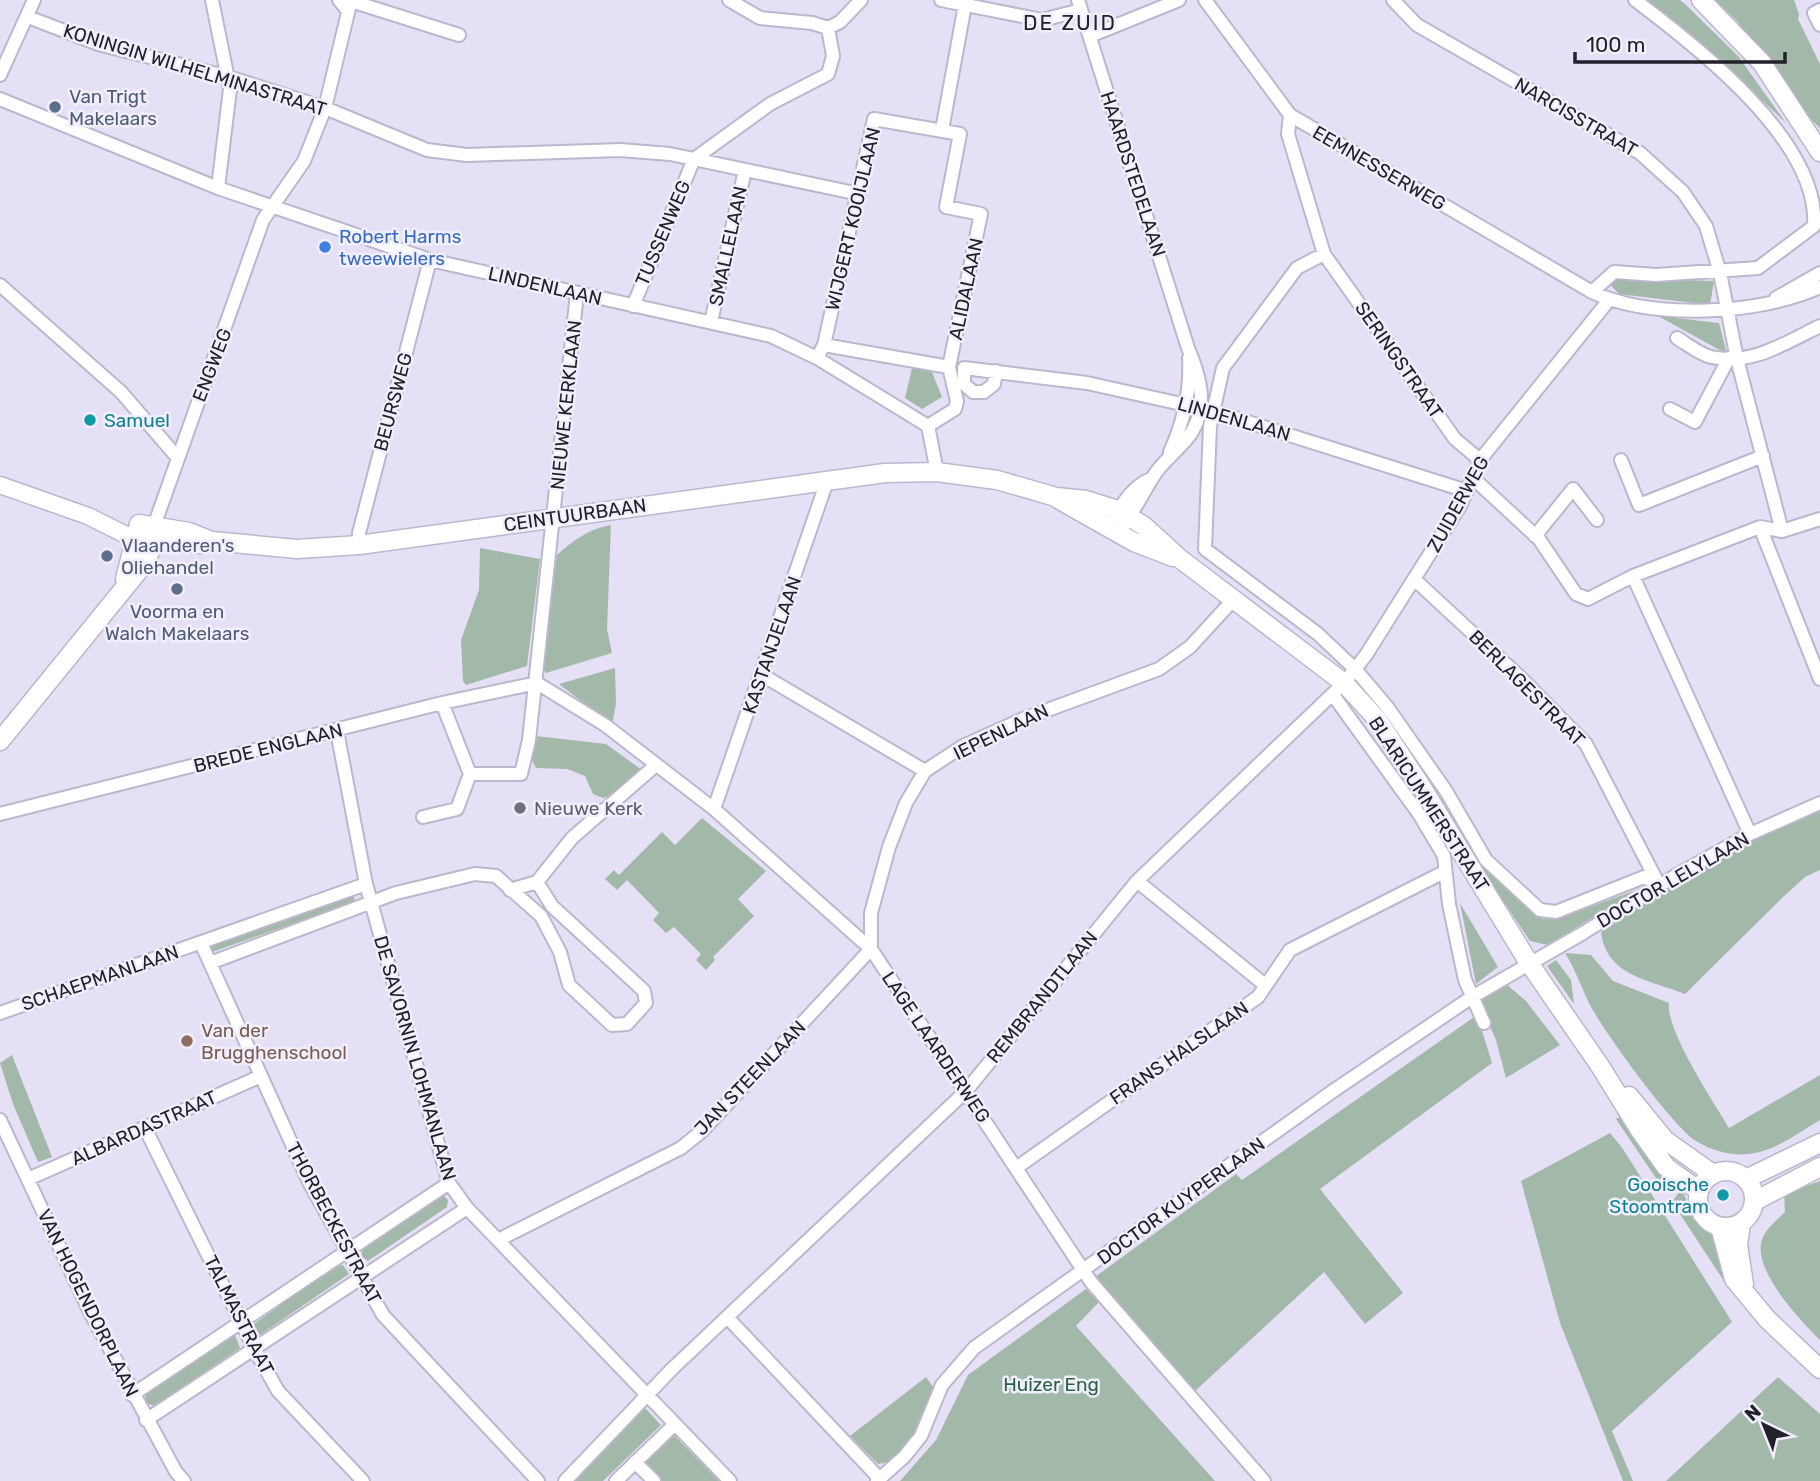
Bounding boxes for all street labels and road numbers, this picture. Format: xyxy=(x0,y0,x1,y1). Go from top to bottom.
street label: KONINGIN WILHELMINASTRAAT xyxy=(61,19,329,121)
street label: NARCISSTRAAT xyxy=(1510,72,1642,162)
street label: HAARDSTEDELAAN xyxy=(1095,88,1171,260)
street label: EEMNESSERWEG xyxy=(1308,121,1450,215)
street label: WIJGERT KOOIJLAAN xyxy=(821,125,885,313)
street label: TUSSENWEG xyxy=(630,177,696,289)
street label: SMALLELAAN xyxy=(704,184,752,308)
street label: ALIDALAAN xyxy=(944,236,988,342)
street label: LINDENLAAN xyxy=(486,262,604,310)
street label: SERINGSTRAAT xyxy=(1350,297,1448,423)
street label: NIEUWE KERKLAAN xyxy=(546,319,586,491)
street label: ENGWEG xyxy=(187,325,237,405)
street label: BEURSWEG xyxy=(369,350,417,454)
street label: LINDENLAAN xyxy=(1175,392,1293,446)
street label: ZUIDERWEG xyxy=(1422,452,1494,556)
street label: CEINTUURBAAN xyxy=(502,494,648,536)
street label: KASTANJELAAN xyxy=(738,573,806,717)
street label: BERLAGESTRAAT xyxy=(1464,625,1590,751)
street label: IEPENLAAN xyxy=(950,699,1052,765)
street label: BLARICUMMERSTRAAT xyxy=(1364,712,1494,896)
street label: BREDE ENGLAAN xyxy=(191,718,345,778)
street label: DOCTOR LELYLAAN xyxy=(1593,827,1753,933)
street label: REMBRANDTLAAN xyxy=(982,926,1102,1068)
street label: DE SAVORNIN LOHMANLAAN xyxy=(369,933,461,1183)
street label: SCHAEPMANLAAN xyxy=(18,940,182,1016)
street label: LAGE LAARDERWEG xyxy=(877,967,995,1127)
street label: FRANS HALSLAAN xyxy=(1105,997,1253,1109)
street label: JAN STEENLAAN xyxy=(689,1016,811,1140)
street label: ALBARDASTRAAT xyxy=(68,1086,220,1170)
street label: DOCTOR KUYPERLAAN xyxy=(1093,1132,1269,1270)
street label: THORBECKESTRAAT xyxy=(282,1138,386,1308)
street label: VAN HOGENDORPLAAN xyxy=(32,1205,144,1401)
street label: TALMASTRAAT xyxy=(199,1251,279,1379)

